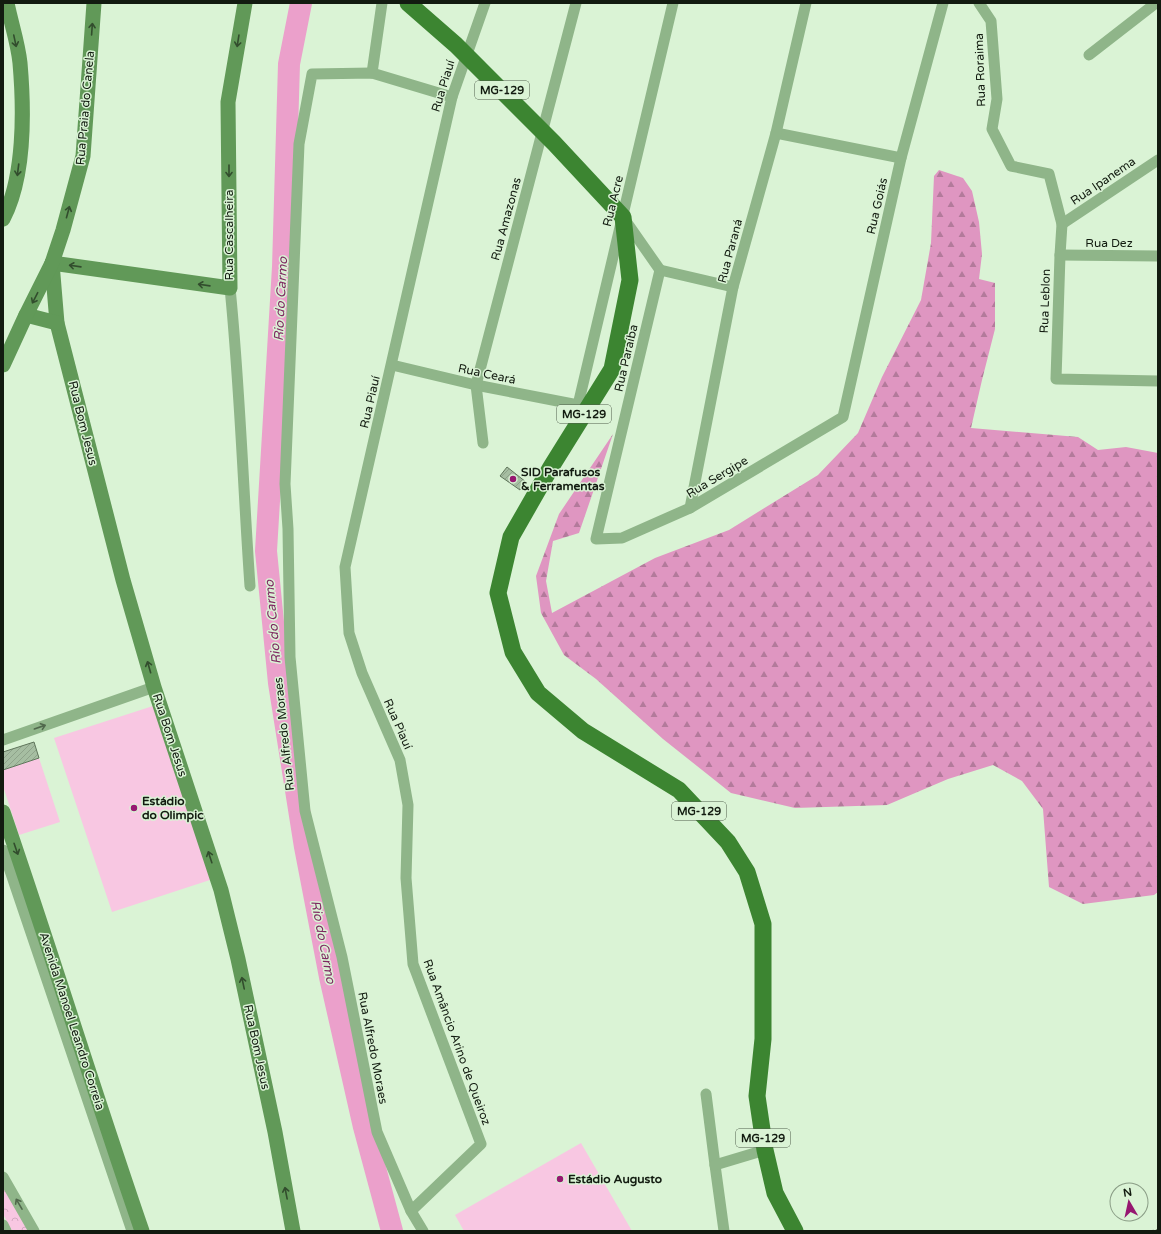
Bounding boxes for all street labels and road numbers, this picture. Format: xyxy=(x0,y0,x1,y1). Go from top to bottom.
street label: Rua Roraima xyxy=(972,33,988,107)
street label: Rua Praia do Canela xyxy=(73,50,97,166)
street label: Rua Piauí xyxy=(428,58,458,114)
road number: MG-129 xyxy=(475,81,529,99)
street label: Rua Ipanema xyxy=(1068,154,1138,208)
street label: Rua Acre xyxy=(600,174,626,228)
street label: Rua Amazonas xyxy=(488,176,524,262)
street label: Rua Goiás xyxy=(864,176,890,236)
street label: Rua Cascalheira xyxy=(222,189,236,281)
street label: Rua Paraná xyxy=(715,218,745,284)
street label: Rua Dez xyxy=(1085,236,1133,250)
street label: Rua Leblon xyxy=(1037,268,1053,334)
street label: Rua Paraíba xyxy=(611,323,641,393)
street label: Rua Ceará xyxy=(457,361,517,387)
street label: Rua Piauí xyxy=(357,374,383,430)
street label: Rua Bom Jesus xyxy=(66,379,100,467)
road number: MG-129 xyxy=(557,405,611,423)
street label: Rua Sergipe xyxy=(684,453,750,501)
street label: Rua Alfredo Moraes xyxy=(271,676,297,791)
street label: Rua Bom Jesus xyxy=(150,692,190,779)
street label: Rua Piauí xyxy=(381,697,415,751)
road number: MG-129 xyxy=(672,802,726,820)
street label: Avenida Manoel Leandro Correia xyxy=(37,930,107,1112)
street label: Rua Amâncio Arino de Queiroz xyxy=(420,957,494,1127)
street label: Rua Alfredo Moraes xyxy=(355,991,391,1106)
street label: Rua Bom Jesus xyxy=(241,1003,273,1091)
road number: MG-129 xyxy=(736,1129,790,1147)

